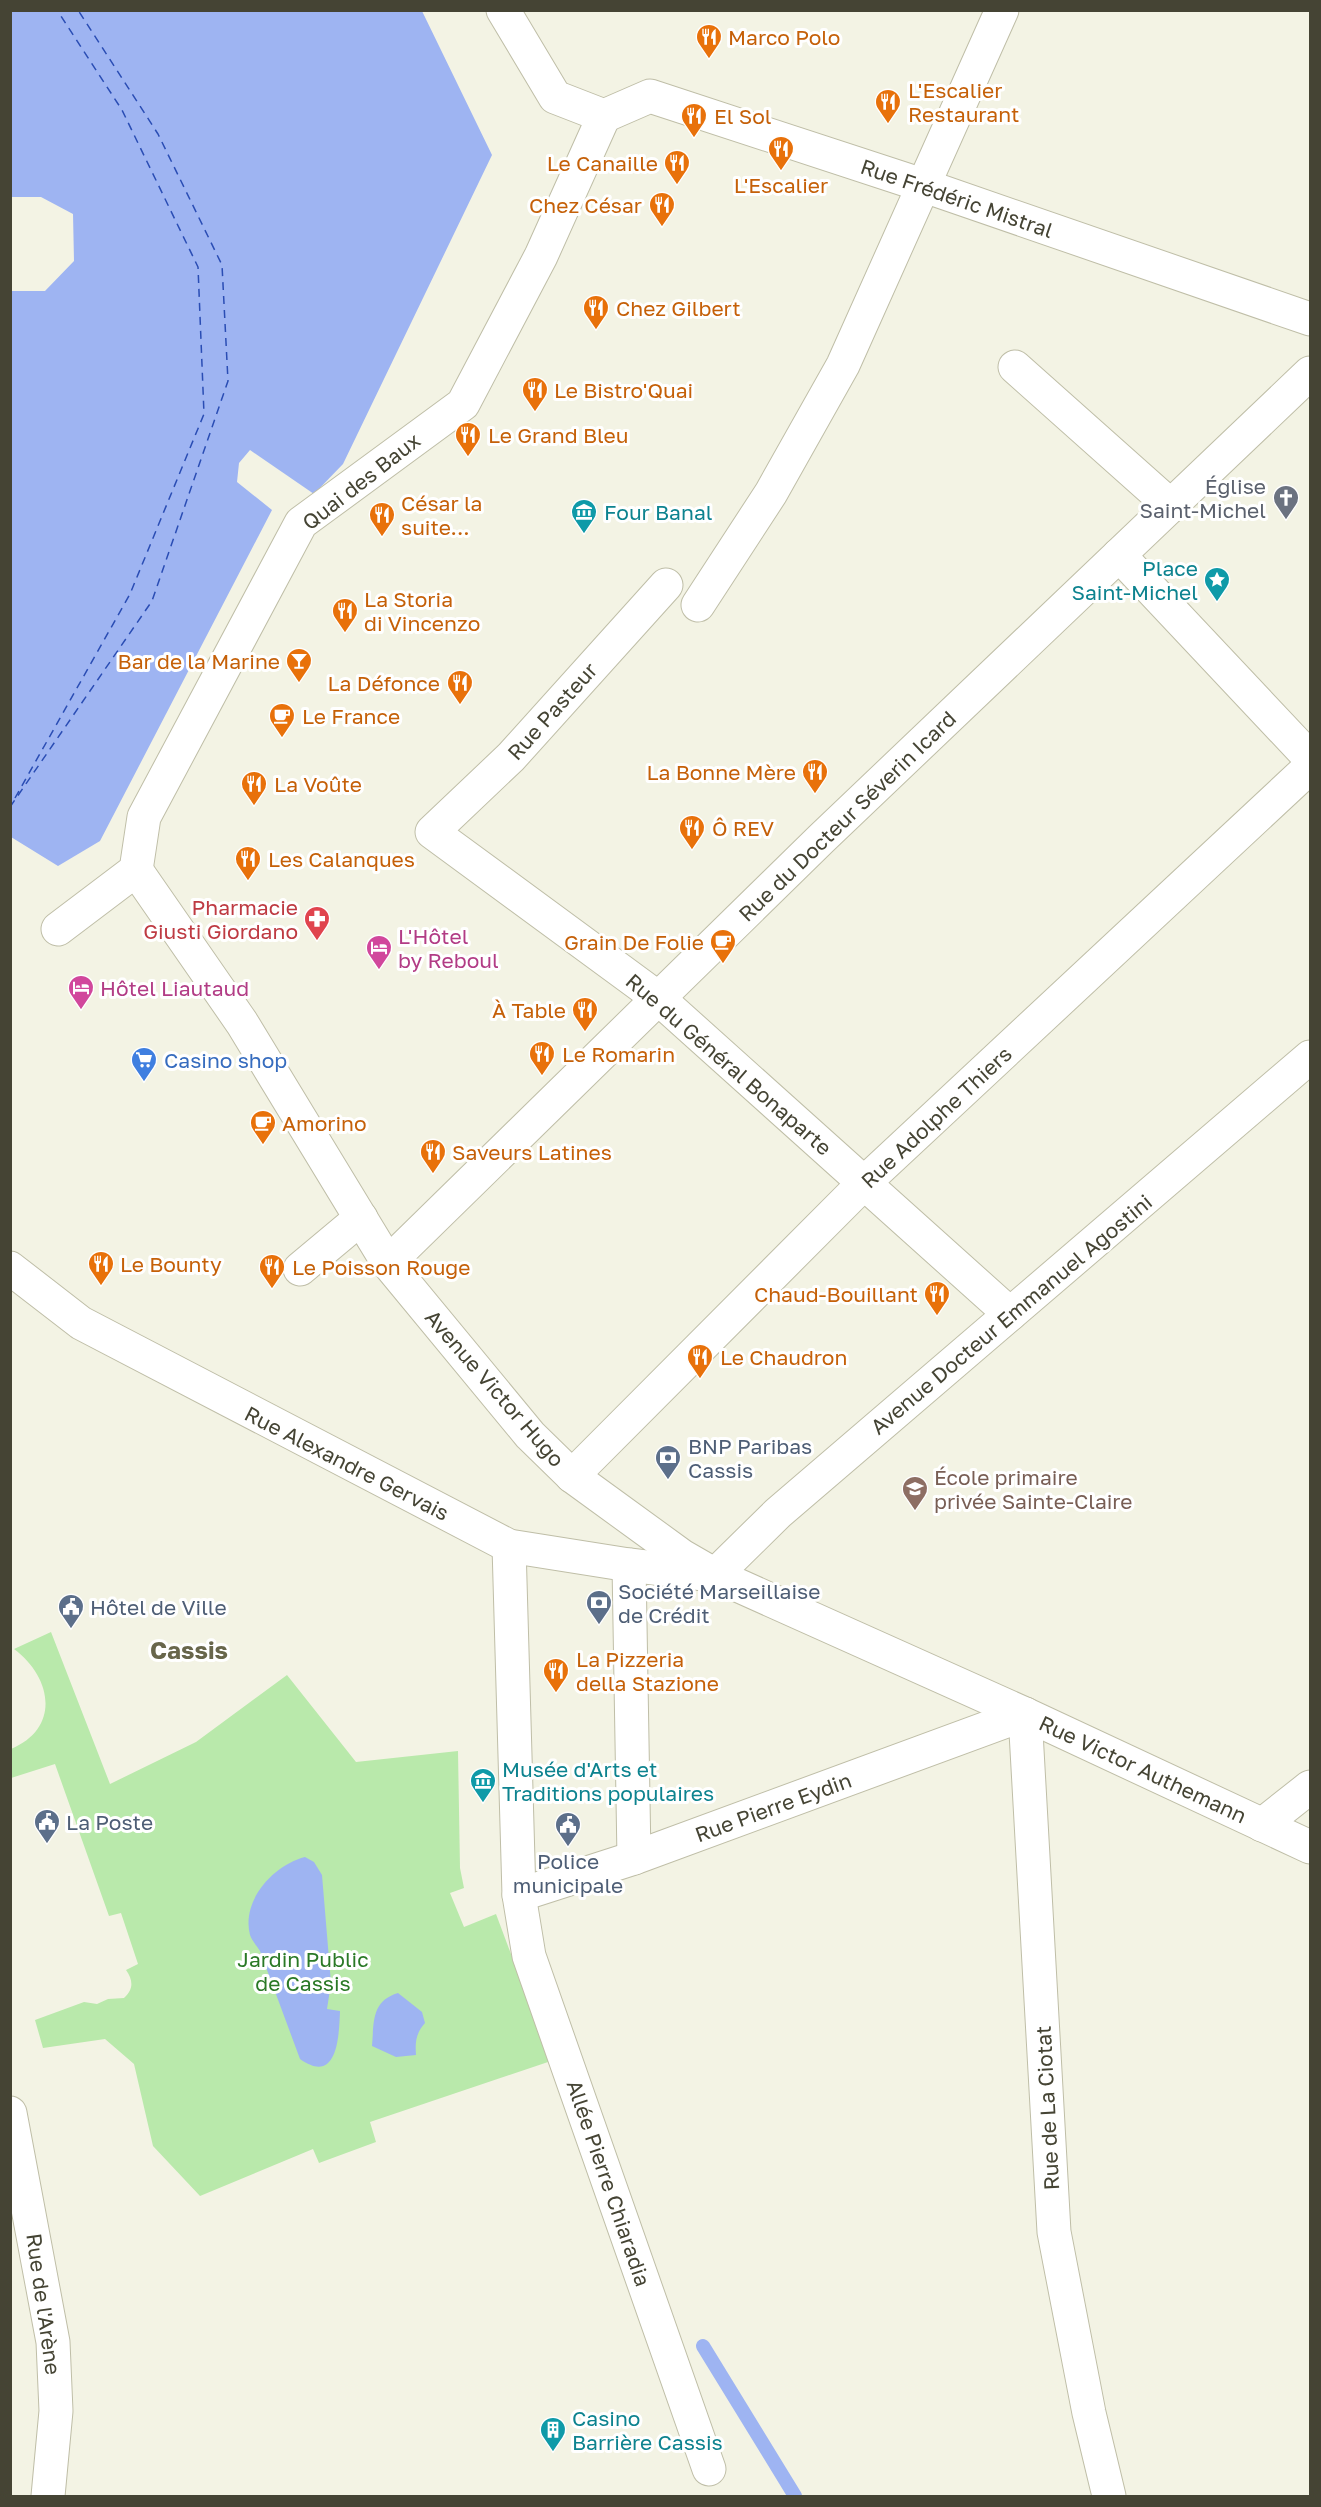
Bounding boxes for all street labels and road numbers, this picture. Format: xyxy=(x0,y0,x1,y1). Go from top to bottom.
street label: Rue Frédéric Mistral xyxy=(857,153,1057,243)
street label: Quai des Baux xyxy=(297,427,426,535)
street label: Rue Pasteur xyxy=(502,657,602,765)
street label: Rue du Docteur Séverin Icard xyxy=(733,705,961,927)
street label: Rue du Général Bonaparte xyxy=(621,968,837,1160)
street label: Rue Adolphe Thiers xyxy=(855,1041,1017,1193)
street label: Avenue Docteur Emmanuel Agostini xyxy=(865,1188,1157,1440)
street label: Avenue Victor Hugo xyxy=(420,1304,570,1472)
street label: Rue Alexandre Gervais xyxy=(240,1400,454,1526)
street label: Rue Victor Authemann xyxy=(1035,1710,1251,1828)
street label: Rue Pierre Eydin xyxy=(691,1767,855,1847)
street label: Rue de La Ciotat xyxy=(1030,2025,1064,2191)
street label: Allée Pierre Chiaradia xyxy=(561,2076,657,2290)
street label: Rue de l'Arène xyxy=(21,2232,67,2376)

